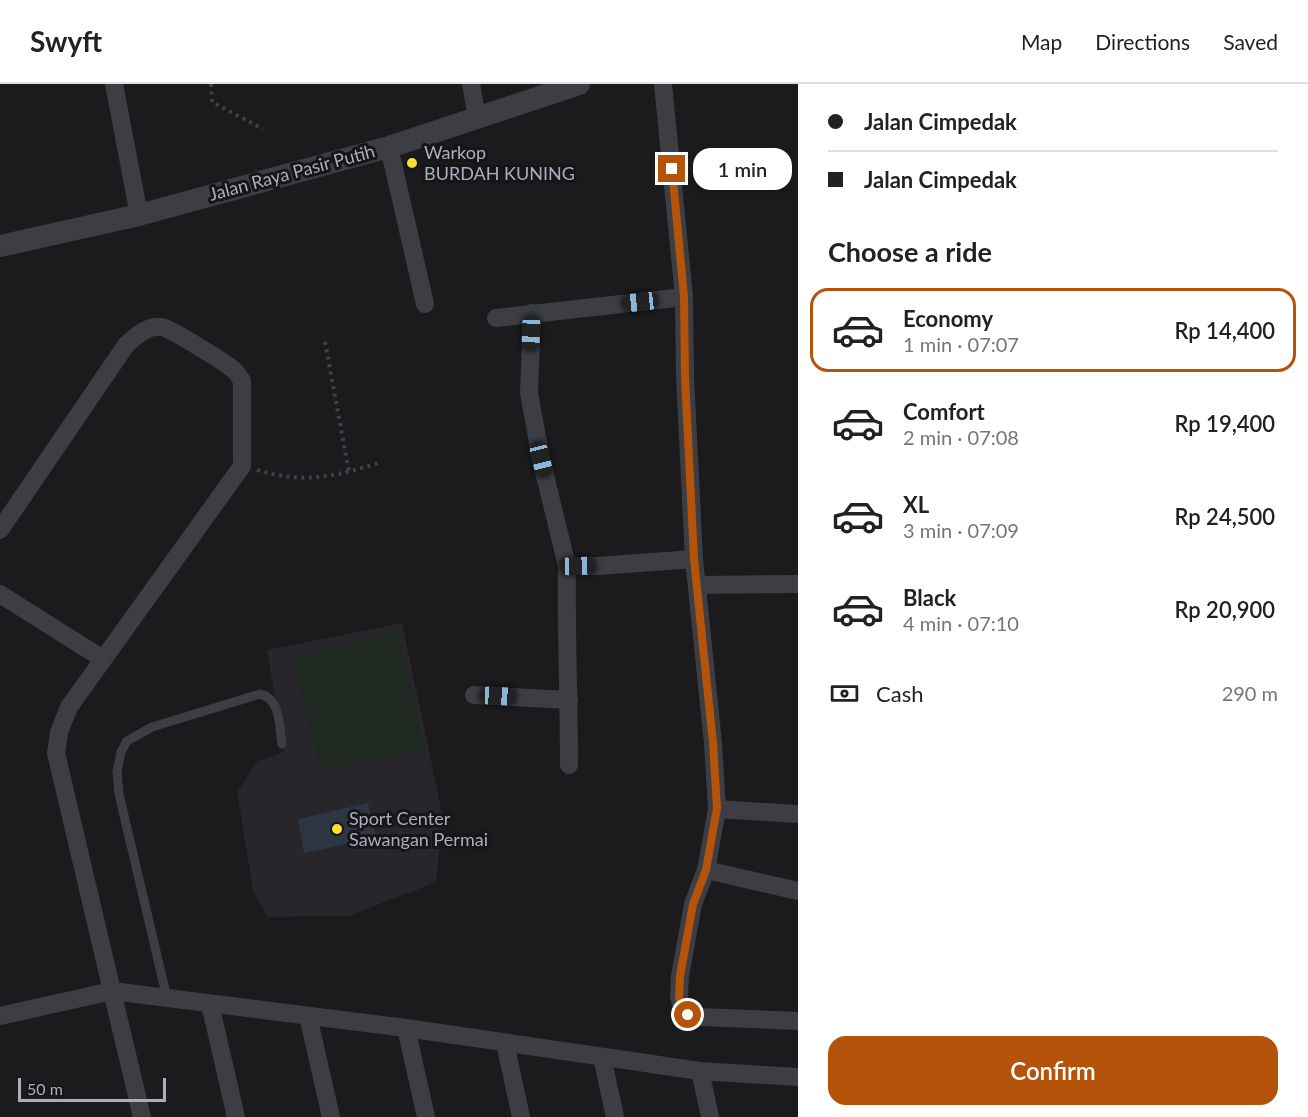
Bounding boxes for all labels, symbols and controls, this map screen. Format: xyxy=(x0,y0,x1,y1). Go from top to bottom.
text: Swyft xyxy=(30,24,102,58)
text: Map xyxy=(1021,29,1062,54)
text: Directions xyxy=(1095,29,1190,54)
text: Saved xyxy=(1223,29,1278,54)
text: Jalan Cimpedak xyxy=(864,108,1017,135)
street label: Jalan Raya Pasir Putih xyxy=(206,139,377,205)
place label: Warkop BURDAH KUNING xyxy=(424,141,575,184)
callout: 1 min xyxy=(693,148,792,190)
route end xyxy=(658,155,685,182)
marker: Warkop BURDAH KUNING xyxy=(405,156,419,170)
text: 1 min xyxy=(718,157,767,181)
text: Jalan Cimpedak xyxy=(864,166,1017,193)
text: Choose a ride xyxy=(828,235,992,268)
car xyxy=(621,291,659,313)
icon: car xyxy=(831,303,885,357)
text: Economy xyxy=(903,305,993,332)
car xyxy=(521,315,541,351)
text: Rp 14,400 xyxy=(1174,317,1275,344)
text: 1 min · 07:07 xyxy=(903,332,1019,356)
icon: car xyxy=(831,396,885,450)
text: Comfort xyxy=(903,398,985,425)
text: Rp 19,400 xyxy=(1174,410,1275,437)
text: 2 min · 07:08 xyxy=(903,425,1019,449)
car xyxy=(528,439,554,479)
icon: car xyxy=(831,489,885,543)
text: XL xyxy=(903,491,929,518)
text: Rp 24,500 xyxy=(1174,503,1275,530)
text: 3 min · 07:09 xyxy=(903,518,1019,542)
car xyxy=(560,557,596,575)
icon: car xyxy=(831,582,885,636)
text: Black xyxy=(903,584,956,611)
text: Rp 20,900 xyxy=(1174,596,1275,623)
text: 4 min · 07:10 xyxy=(903,611,1019,635)
icon: cash xyxy=(828,677,861,710)
text: Cash xyxy=(876,680,923,707)
text: 290 m xyxy=(1222,681,1278,705)
car xyxy=(480,686,516,706)
place label: Sport Center Sawangan Permai xyxy=(349,807,488,850)
marker: Sport Center Sawangan Permai xyxy=(330,822,344,836)
route start xyxy=(674,1001,701,1028)
button: Confirm xyxy=(828,1036,1278,1105)
scale bar xyxy=(18,1075,166,1102)
text: 50 m xyxy=(27,1079,63,1098)

